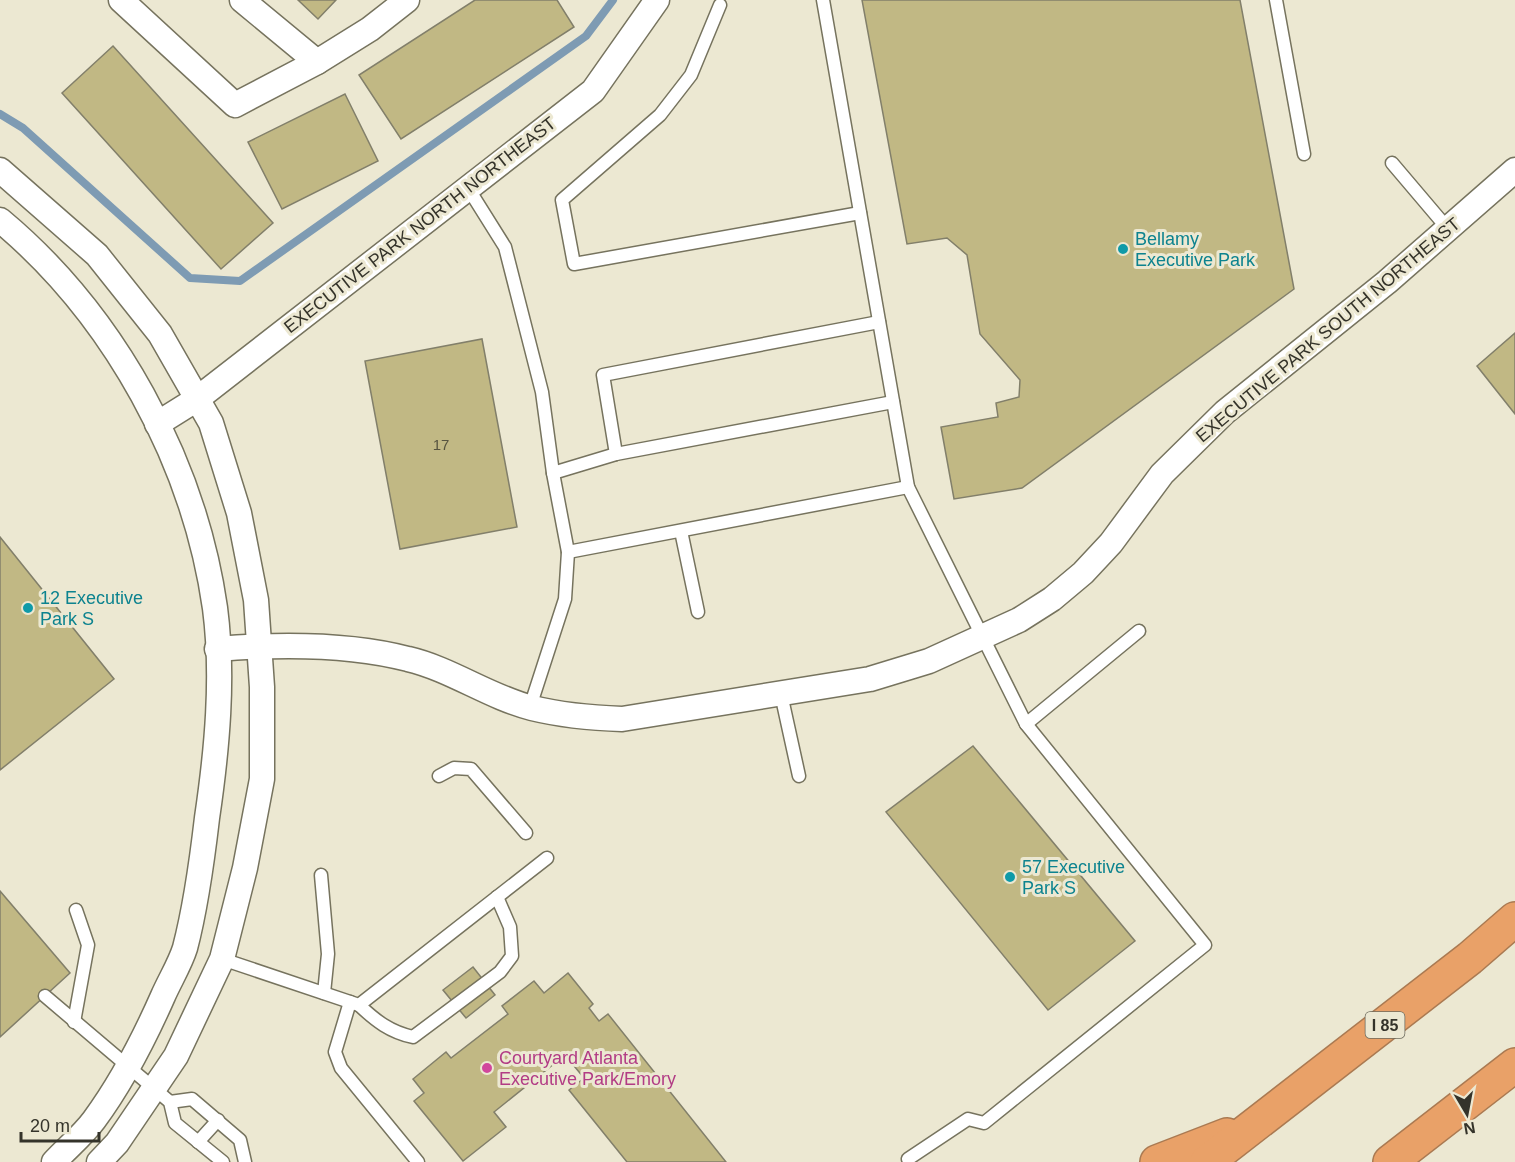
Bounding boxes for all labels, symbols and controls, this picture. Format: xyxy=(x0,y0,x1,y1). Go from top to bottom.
street label: EXECUTIVE PARK NORTH NORTHEAST xyxy=(280,113,560,337)
street label: EXECUTIVE PARK SOUTH NORTHEAST xyxy=(1192,214,1464,446)
place label: Bellamy Executive Park xyxy=(1135,229,1256,270)
marker: Bellamy Executive Park xyxy=(1116,242,1130,256)
house number: 17 xyxy=(433,436,449,453)
place label: 12 Executive Park S xyxy=(40,588,143,629)
marker: 12 Executive Park S xyxy=(21,601,35,615)
place label: 57 Executive Park S xyxy=(1022,857,1125,898)
marker: 57 Executive Park S xyxy=(1003,870,1017,884)
road number: I 85 xyxy=(1366,1012,1404,1038)
place label: Courtyard Atlanta Executive Park/Emory xyxy=(499,1048,676,1089)
marker: Courtyard Atlanta Executive Park/Emory xyxy=(480,1061,494,1075)
north arrow xyxy=(1437,1084,1497,1144)
scale bar xyxy=(21,1105,99,1143)
text: 20 m xyxy=(30,1116,70,1136)
text: N xyxy=(1462,1119,1477,1138)

